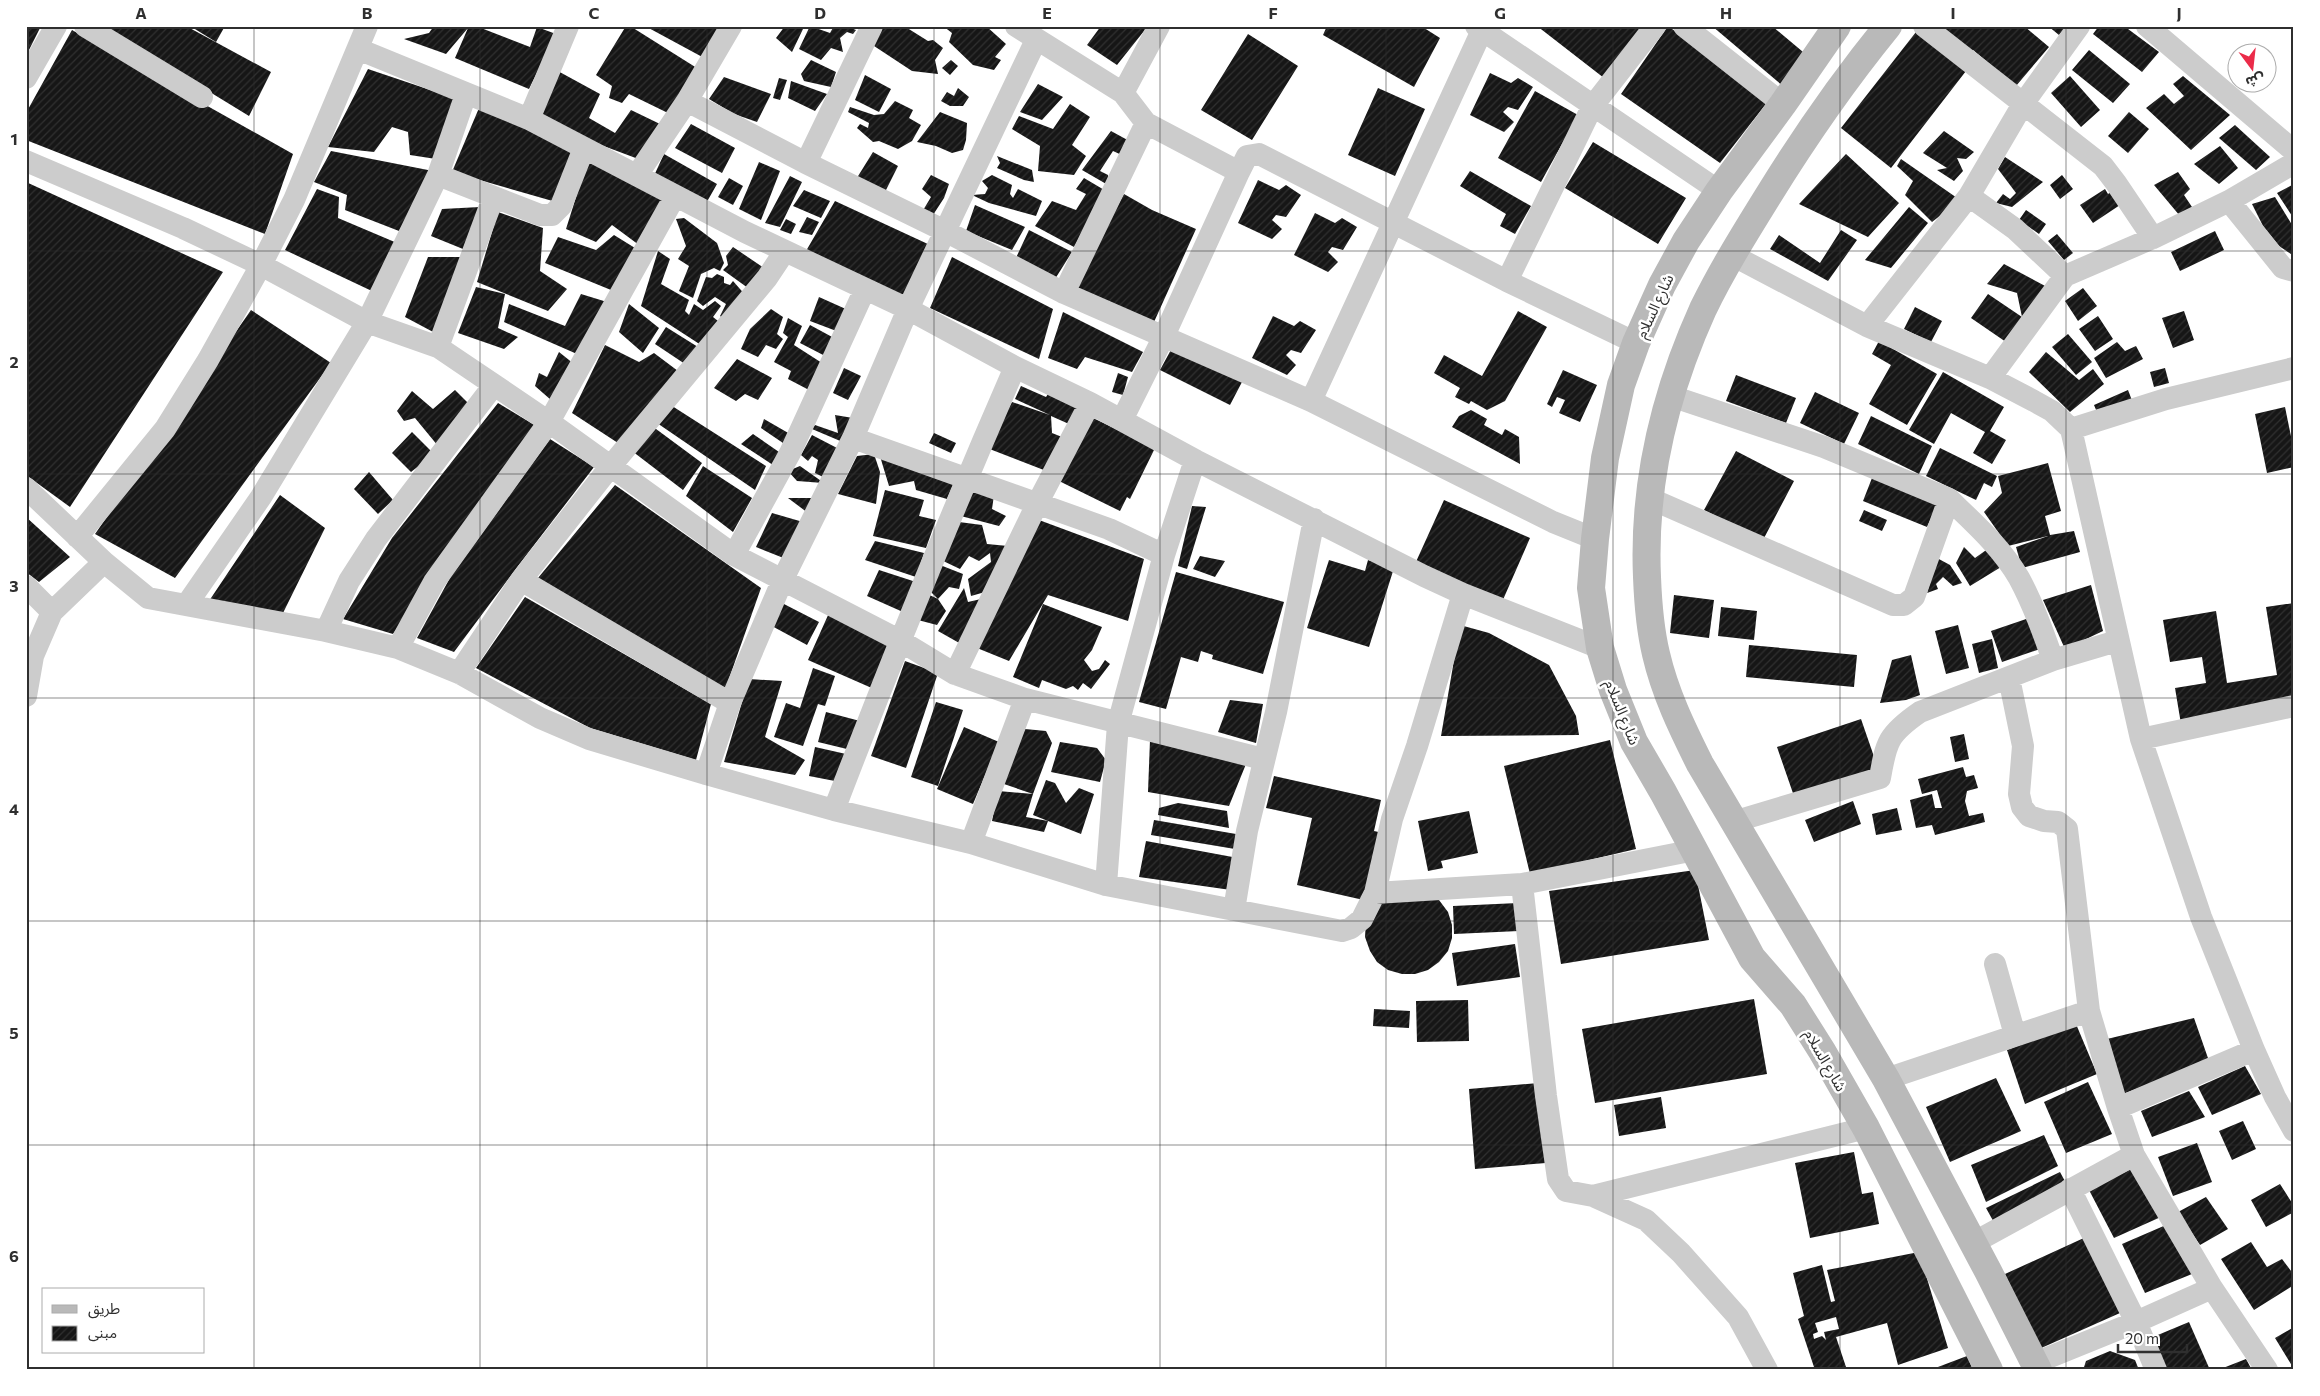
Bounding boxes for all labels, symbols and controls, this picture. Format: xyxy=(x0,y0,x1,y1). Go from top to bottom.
text: A xyxy=(135,3,147,22)
text: B xyxy=(362,3,373,22)
text: C xyxy=(589,3,600,22)
text: D xyxy=(814,3,826,22)
text: E xyxy=(1042,3,1052,22)
text: F xyxy=(1268,3,1278,22)
text: G xyxy=(1494,3,1506,22)
text: H xyxy=(1720,3,1732,22)
text: I xyxy=(1950,3,1956,22)
text: J xyxy=(2176,3,2182,22)
north arrow xyxy=(2228,42,2278,92)
text: ش xyxy=(2244,70,2267,92)
text: 1 xyxy=(10,129,18,148)
street label: شارع السلام xyxy=(1631,271,1680,343)
text: 2 xyxy=(9,352,19,371)
text: 3 xyxy=(9,576,19,595)
street label: شارع السلام xyxy=(1598,677,1644,749)
text: 4 xyxy=(9,799,19,818)
text: 5 xyxy=(9,1023,19,1042)
street label: شارع السلام xyxy=(1798,1026,1851,1096)
text: 6 xyxy=(9,1246,19,1265)
legend xyxy=(42,1288,205,1354)
text: طريق xyxy=(88,1299,120,1319)
scale bar xyxy=(2118,1321,2186,1353)
text: مبنى xyxy=(88,1323,117,1342)
text: 20 m xyxy=(2125,1329,2159,1347)

